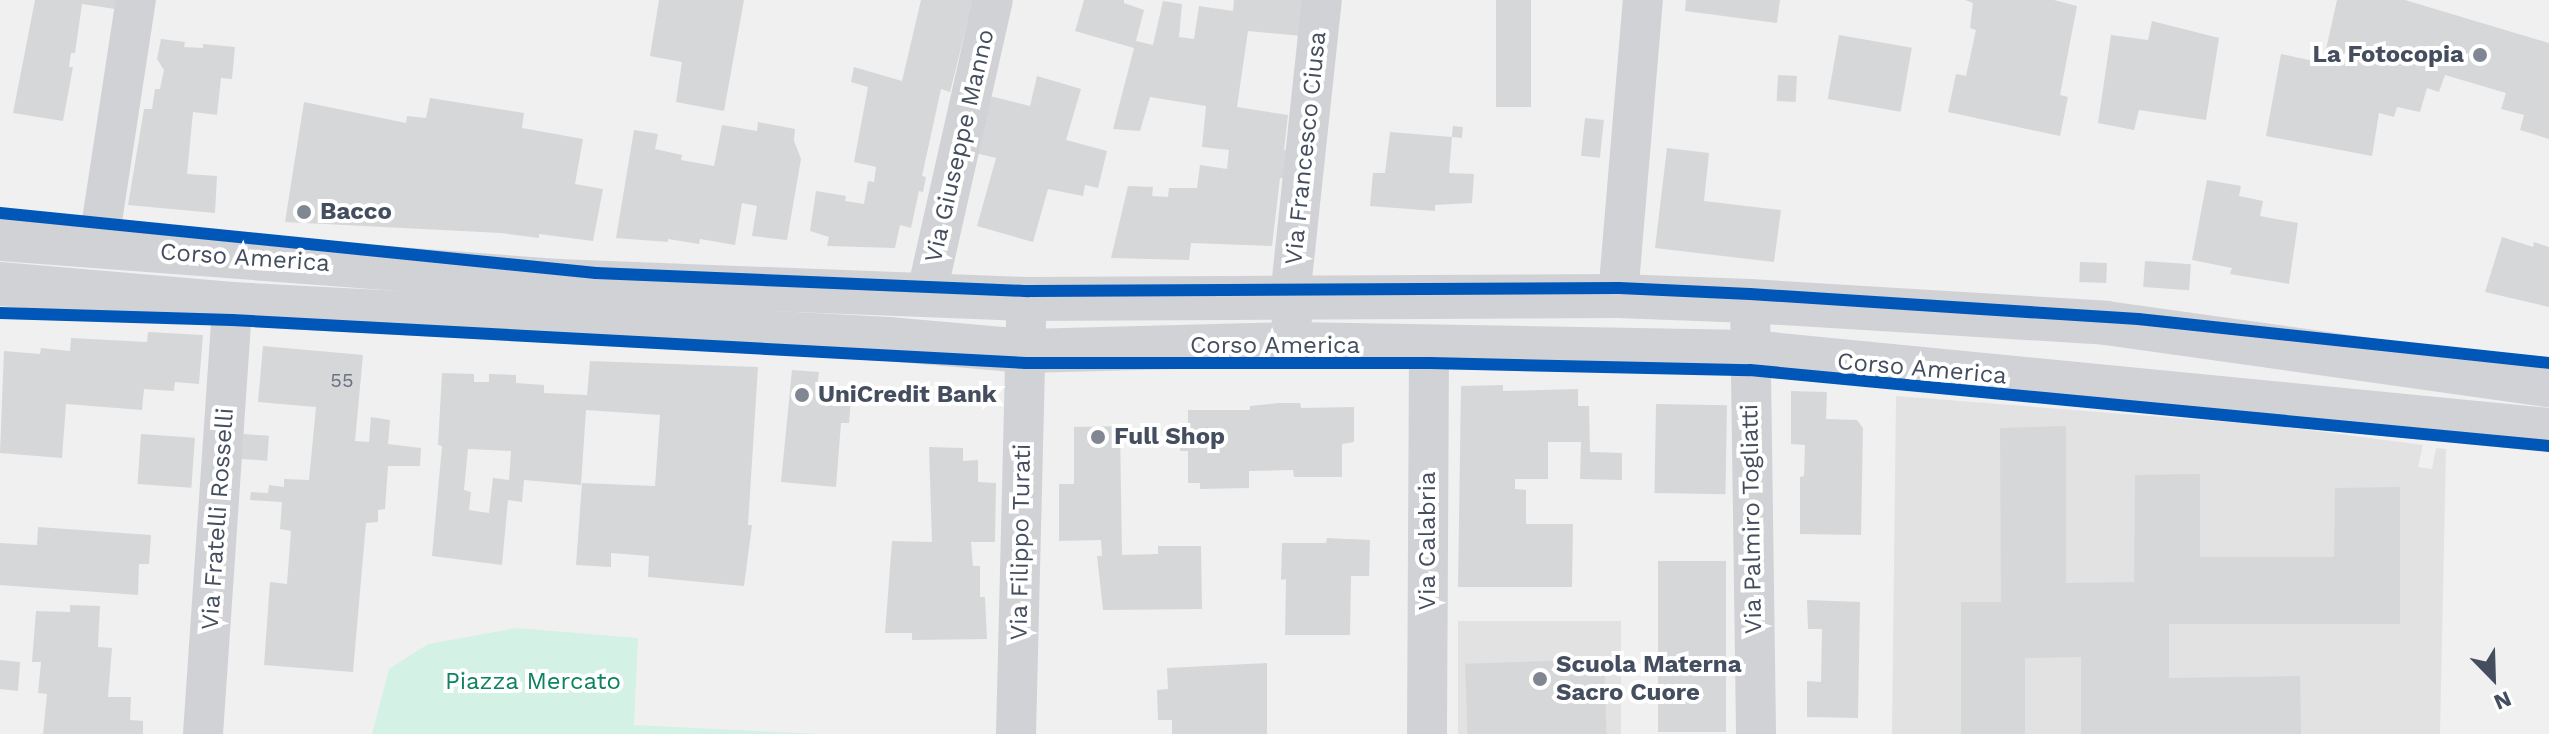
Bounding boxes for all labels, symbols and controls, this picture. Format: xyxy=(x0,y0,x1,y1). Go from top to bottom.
street label: Via Giuseppe Manno xyxy=(919,26,1001,266)
street label: Via Francesco Ciusa xyxy=(1279,30,1333,266)
place label: La Fotocopia xyxy=(2312,41,2464,69)
marker: La Fotocopia xyxy=(2471,46,2489,64)
place label: Bacco xyxy=(320,198,392,226)
marker: Bacco xyxy=(295,203,313,221)
street label: Corso America xyxy=(159,238,331,278)
street label: Corso America xyxy=(1189,332,1361,360)
street label: Corso America xyxy=(1835,347,2009,391)
house number: 55 xyxy=(330,368,354,392)
place label: UniCredit Bank xyxy=(818,381,997,409)
marker: UniCredit Bank xyxy=(793,386,811,404)
street label: Via Palmiro Togliatti xyxy=(1736,403,1768,635)
street label: Via Fratelli Rosselli xyxy=(196,407,240,631)
place label: Full Shop xyxy=(1114,423,1225,451)
marker: Full Shop xyxy=(1089,428,1107,446)
street label: Via Filippo Turati xyxy=(1005,443,1037,641)
street label: Via Calabria xyxy=(1414,471,1442,611)
north arrow xyxy=(2453,638,2533,718)
place label: Scuola Materna Sacro Cuore xyxy=(1556,651,1742,707)
park label: Piazza Mercato xyxy=(445,668,621,696)
marker: Scuola Materna Sacro Cuore xyxy=(1531,670,1549,688)
text: N xyxy=(2490,686,2515,715)

